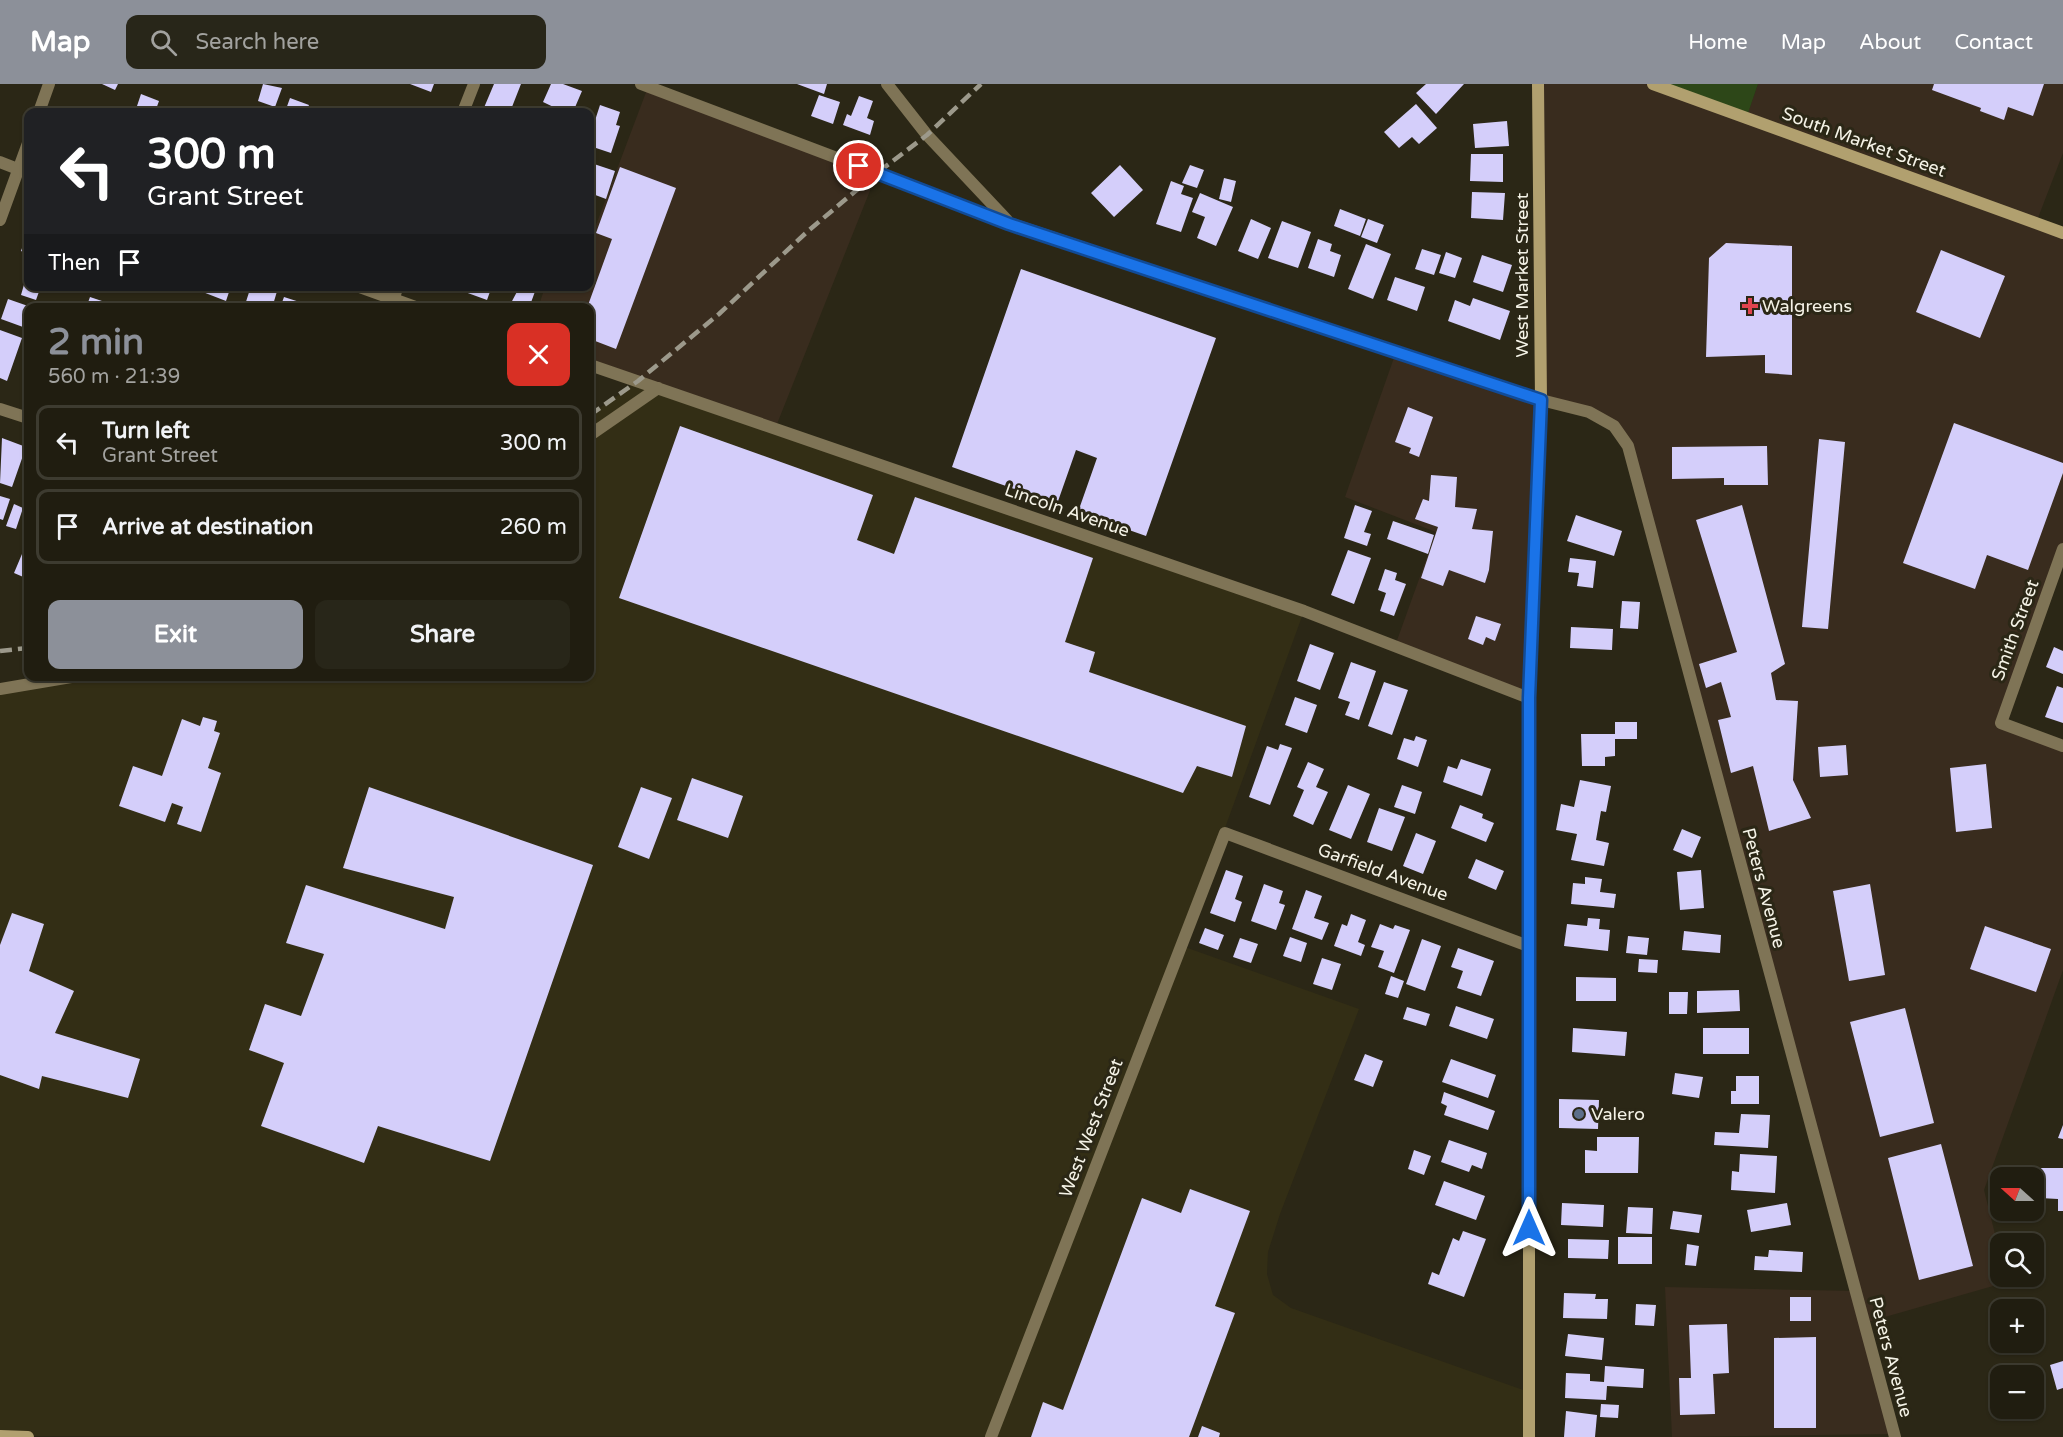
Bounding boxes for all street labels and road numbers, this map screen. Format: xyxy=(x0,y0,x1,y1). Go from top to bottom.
street label: South Market Street xyxy=(1779,102,1949,182)
street label: West Market Street xyxy=(1511,192,1533,357)
street label: Lincoln Avenue xyxy=(1002,478,1132,542)
street label: Smith Street xyxy=(1987,576,2043,684)
street label: Peters Avenue xyxy=(1737,825,1791,951)
street label: Garfield Avenue xyxy=(1315,838,1451,906)
street label: West West Street xyxy=(1054,1055,1128,1200)
street label: Peters Avenue xyxy=(1864,1294,1918,1420)

